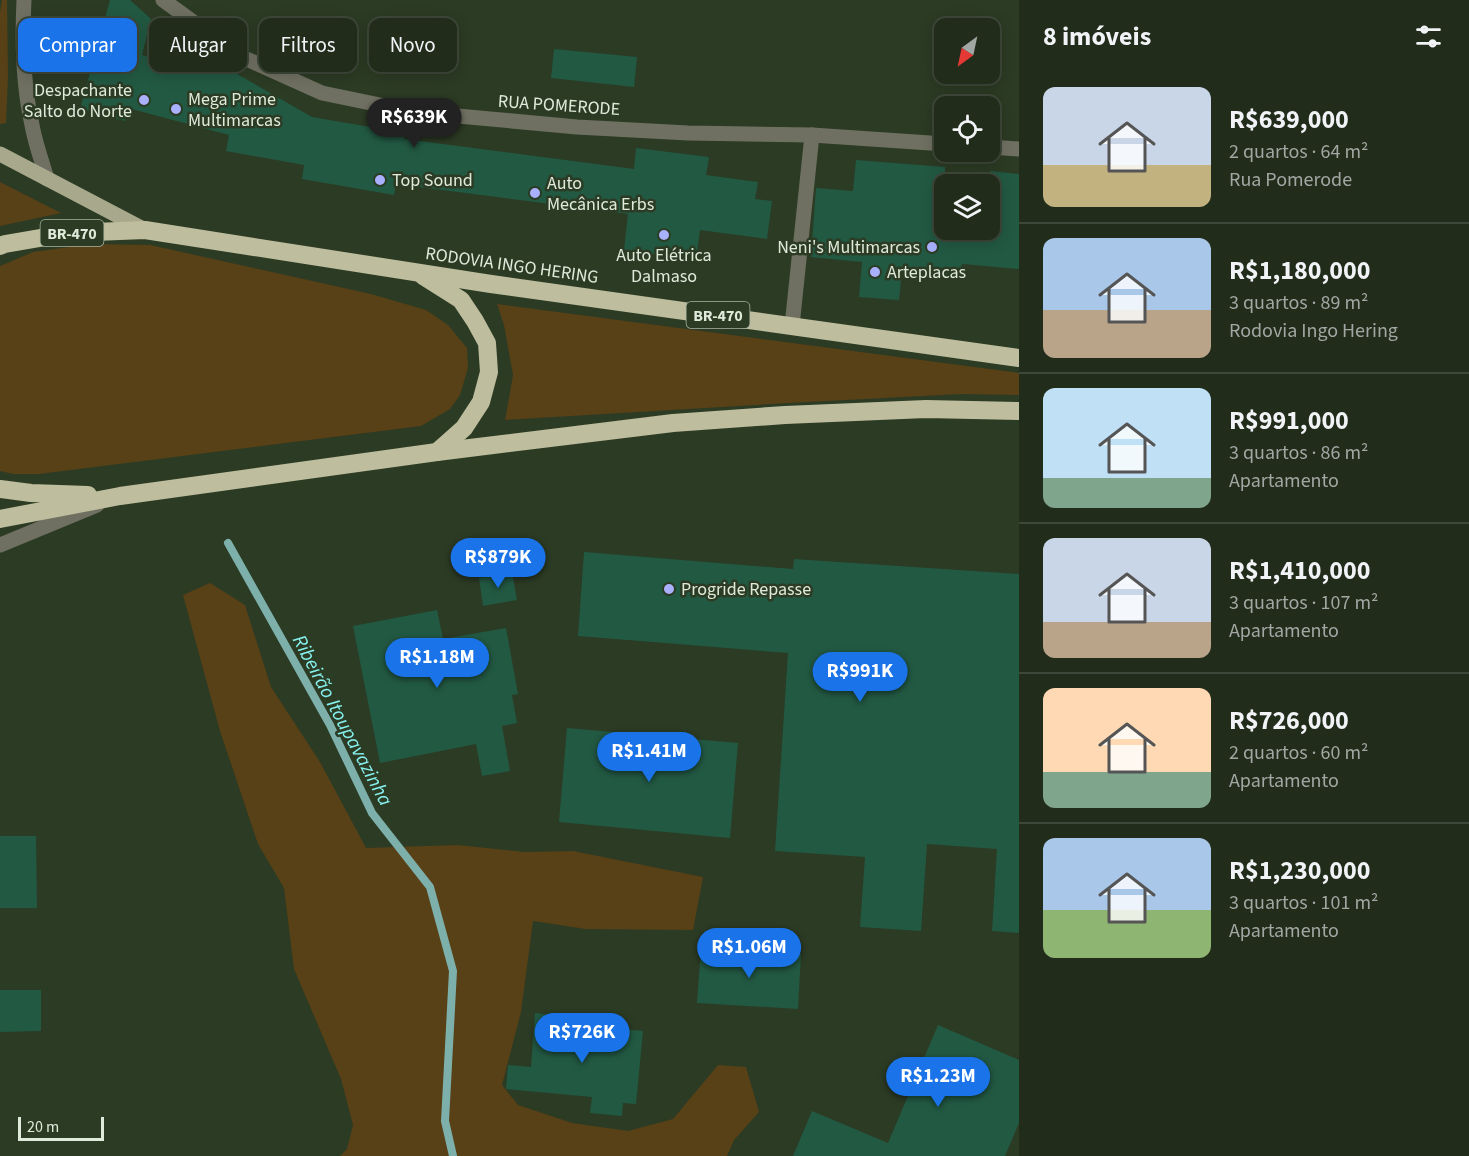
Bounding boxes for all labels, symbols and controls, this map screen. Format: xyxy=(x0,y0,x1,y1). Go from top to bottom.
chip: Comprar xyxy=(18,18,137,72)
chip: Alugar xyxy=(149,18,247,72)
chip: Filtros xyxy=(259,18,357,72)
chip: Novo xyxy=(369,18,457,72)
north arrow xyxy=(934,18,1000,84)
map controls xyxy=(934,18,1000,240)
text: 8 imóveis xyxy=(1043,18,1151,55)
icon: filters xyxy=(1412,20,1445,53)
place label: Despachante Salto do Norte xyxy=(24,78,132,124)
place label: Mega Prime Multimarcas xyxy=(188,87,281,133)
street label: RUA POMERODE xyxy=(497,89,621,122)
marker: Despachante Salto do Norte xyxy=(137,93,151,107)
button: locate xyxy=(934,96,1000,162)
pin: R$639K xyxy=(365,98,463,149)
text: R$639,000 xyxy=(1229,101,1349,138)
marker: Mega Prime Multimarcas xyxy=(169,102,183,116)
text: R$639K xyxy=(381,103,447,131)
icon: home xyxy=(1091,111,1163,183)
text: 2 quartos · 64 m² xyxy=(1229,138,1368,166)
text: Rua Pomerode xyxy=(1229,166,1352,194)
place label: Top Sound xyxy=(392,168,473,193)
place label: Auto Mecânica Erbs xyxy=(547,171,654,217)
marker: Top Sound xyxy=(373,173,387,187)
button: layers xyxy=(934,174,1000,240)
marker: Auto Mecânica Erbs xyxy=(528,186,542,200)
road number: BR-470 xyxy=(40,220,104,246)
marker: Auto Elétrica Dalmaso xyxy=(657,228,671,242)
place label: Neni's Multimarcas xyxy=(777,235,920,260)
marker: Neni's Multimarcas xyxy=(925,240,939,254)
street label: RODOVIA INGO HERING xyxy=(424,241,600,290)
place label: Auto Elétrica Dalmaso xyxy=(616,243,712,289)
text: R$1,180,000 xyxy=(1229,252,1370,289)
place label: Arteplacas xyxy=(887,260,966,285)
icon: home xyxy=(1091,262,1163,334)
marker: Arteplacas xyxy=(868,265,882,279)
text: 3 quartos · 89 m² xyxy=(1229,289,1368,317)
road number: BR-470 xyxy=(686,302,750,328)
text: Rodovia Ingo Hering xyxy=(1229,317,1398,345)
text: R$991,000 xyxy=(1229,402,1349,439)
icon: home xyxy=(1091,412,1163,484)
text: 3 quartos · 86 m² xyxy=(1229,439,1368,467)
text: Apartamento xyxy=(1229,467,1339,495)
pin: R$879K xyxy=(449,538,547,589)
text: R$879K xyxy=(465,543,531,571)
text: R$1,410,000 xyxy=(1229,552,1370,589)
icon: home xyxy=(1091,562,1163,634)
place label: Progride Repasse xyxy=(681,577,811,602)
marker: Progride Repasse xyxy=(662,582,676,596)
text: 3 quartos · 107 m² xyxy=(1229,589,1378,617)
text: Apartamento xyxy=(1229,617,1339,645)
water label: Ribeirão Itoupavazinha xyxy=(285,630,399,811)
pin: R$1.18M xyxy=(382,638,492,689)
text: R$1.18M xyxy=(399,643,475,671)
pin: R$991K xyxy=(811,652,909,703)
text: R$991K xyxy=(827,657,893,685)
text: R$726,000 xyxy=(1229,702,1349,739)
icon: home xyxy=(1091,712,1163,784)
pin: R$1.41M xyxy=(594,732,704,783)
text: R$1.41M xyxy=(611,737,687,765)
text: 2 quartos · 60 m² xyxy=(1229,739,1368,767)
text: Apartamento xyxy=(1229,767,1339,795)
text: R$1,230,000 xyxy=(1229,852,1370,889)
icon: home xyxy=(1091,862,1163,934)
text: 3 quartos · 101 m² xyxy=(1229,889,1378,917)
text: Apartamento xyxy=(1229,917,1339,945)
pin: R$1.06M xyxy=(694,928,804,979)
text: R$1.06M xyxy=(711,933,787,961)
pin: R$726K xyxy=(533,1013,631,1064)
text: R$726K xyxy=(549,1018,615,1046)
pin: R$1.23M xyxy=(883,1057,993,1108)
text: R$1.23M xyxy=(900,1062,976,1090)
scale bar xyxy=(18,1114,104,1142)
text: 20 m xyxy=(27,1116,59,1138)

